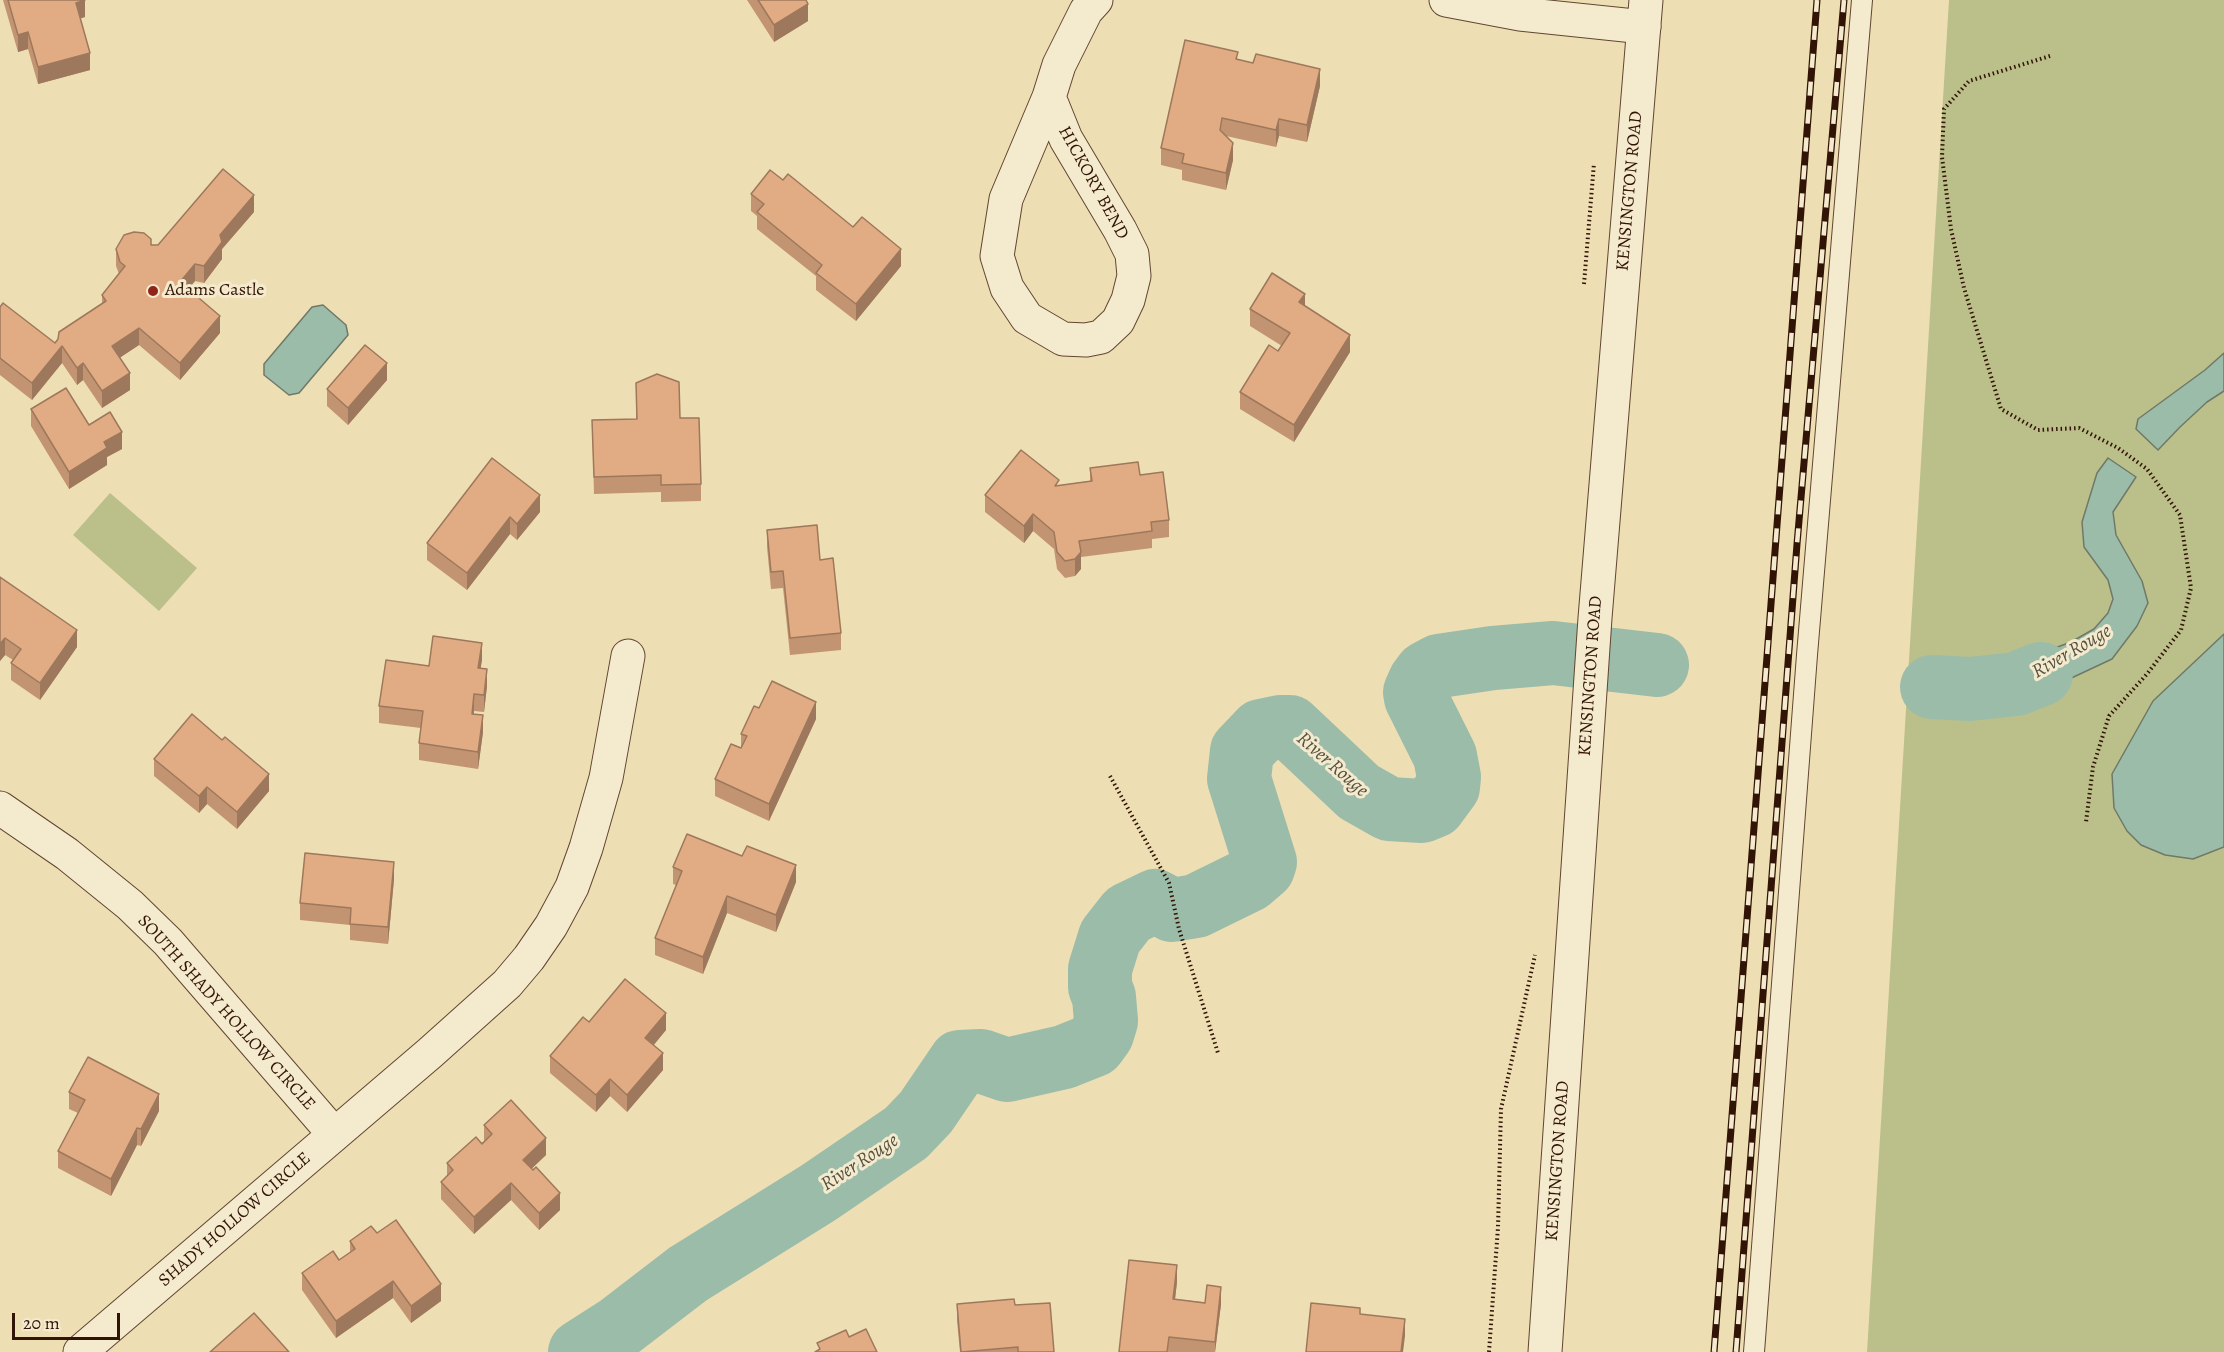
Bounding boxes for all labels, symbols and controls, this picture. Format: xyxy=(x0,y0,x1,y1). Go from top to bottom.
street label: KENSINGTON ROAD xyxy=(1612,110,1648,272)
street label: HICKORY BEND xyxy=(1053,123,1133,243)
place label: Adams Castle xyxy=(165,280,264,302)
marker: Adams Castle xyxy=(146,284,160,298)
street label: KENSINGTON ROAD xyxy=(1575,595,1607,757)
water label: River Rouge xyxy=(2028,620,2116,684)
water label: River Rouge xyxy=(1291,727,1373,803)
street label: SOUTH SHADY HOLLOW CIRCLE xyxy=(132,911,320,1115)
street label: KENSINGTON ROAD xyxy=(1542,1080,1574,1242)
water label: River Rouge xyxy=(817,1129,903,1197)
street label: SHADY HOLLOW CIRCLE xyxy=(155,1148,315,1292)
scale bar xyxy=(15,1301,123,1339)
text: 20 m xyxy=(23,1311,60,1335)

